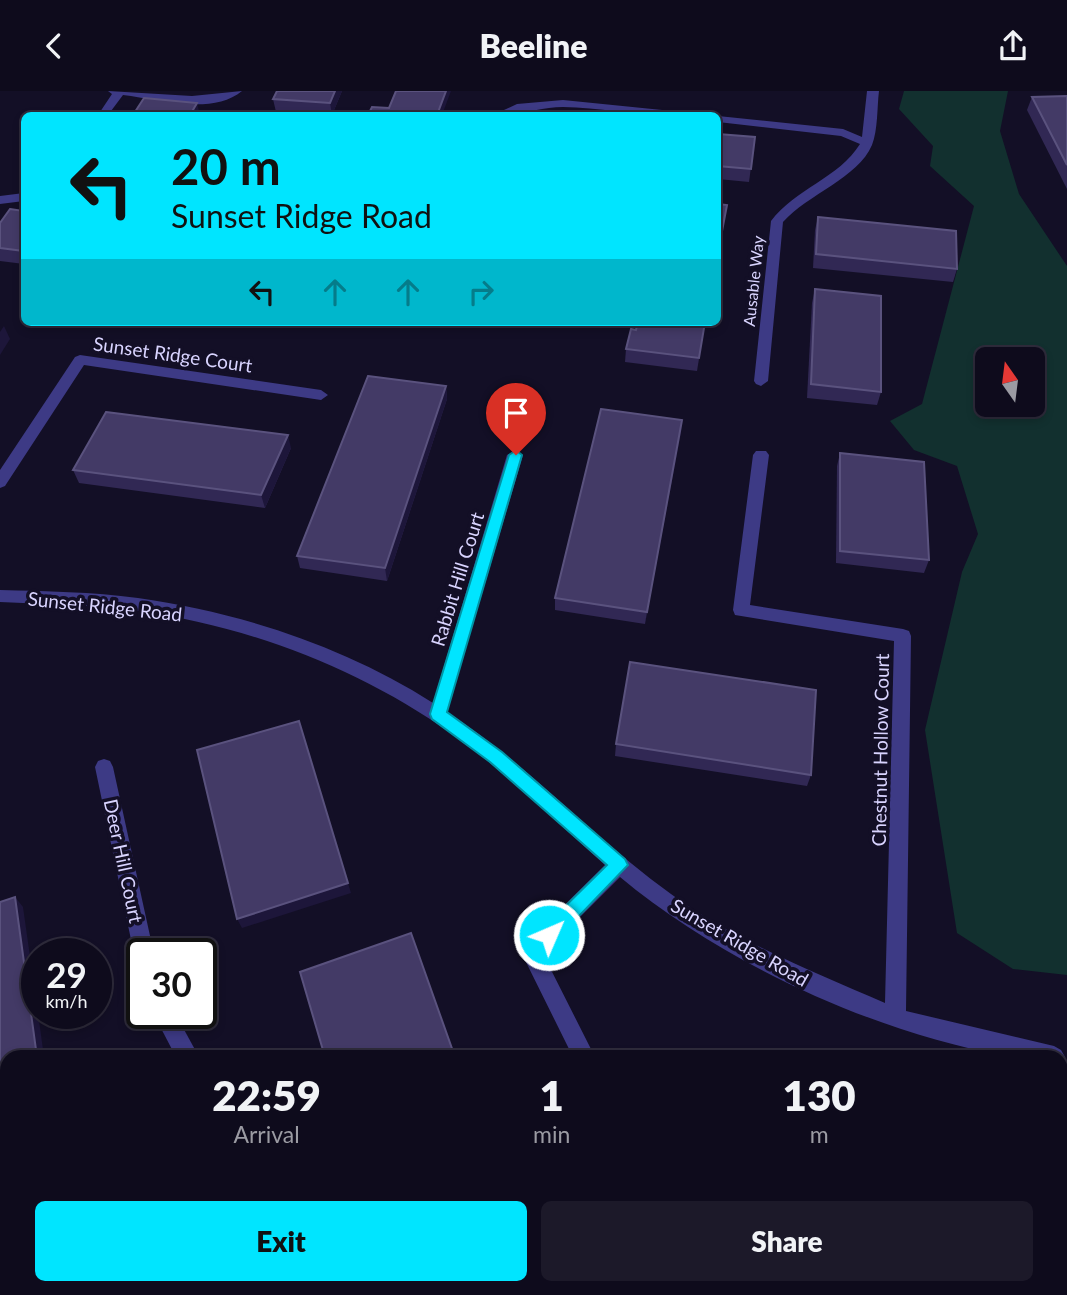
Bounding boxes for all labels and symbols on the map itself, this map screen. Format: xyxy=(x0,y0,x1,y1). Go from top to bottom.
street label: Ausable Way xyxy=(739,234,767,327)
street label: Sunset Ridge Court xyxy=(92,331,254,377)
north arrow xyxy=(975,347,1045,417)
pin xyxy=(486,383,546,455)
street label: Rabbit Hill Court xyxy=(426,509,488,649)
street label: Sunset Ridge Road xyxy=(27,586,183,626)
street label: Chestnut Hollow Court xyxy=(867,653,893,847)
street label: Deer Hill Court xyxy=(100,797,148,925)
street label: Sunset Ridge Road xyxy=(667,893,813,991)
position arrow xyxy=(512,898,586,972)
speed limit sign: 30 xyxy=(126,938,217,1029)

